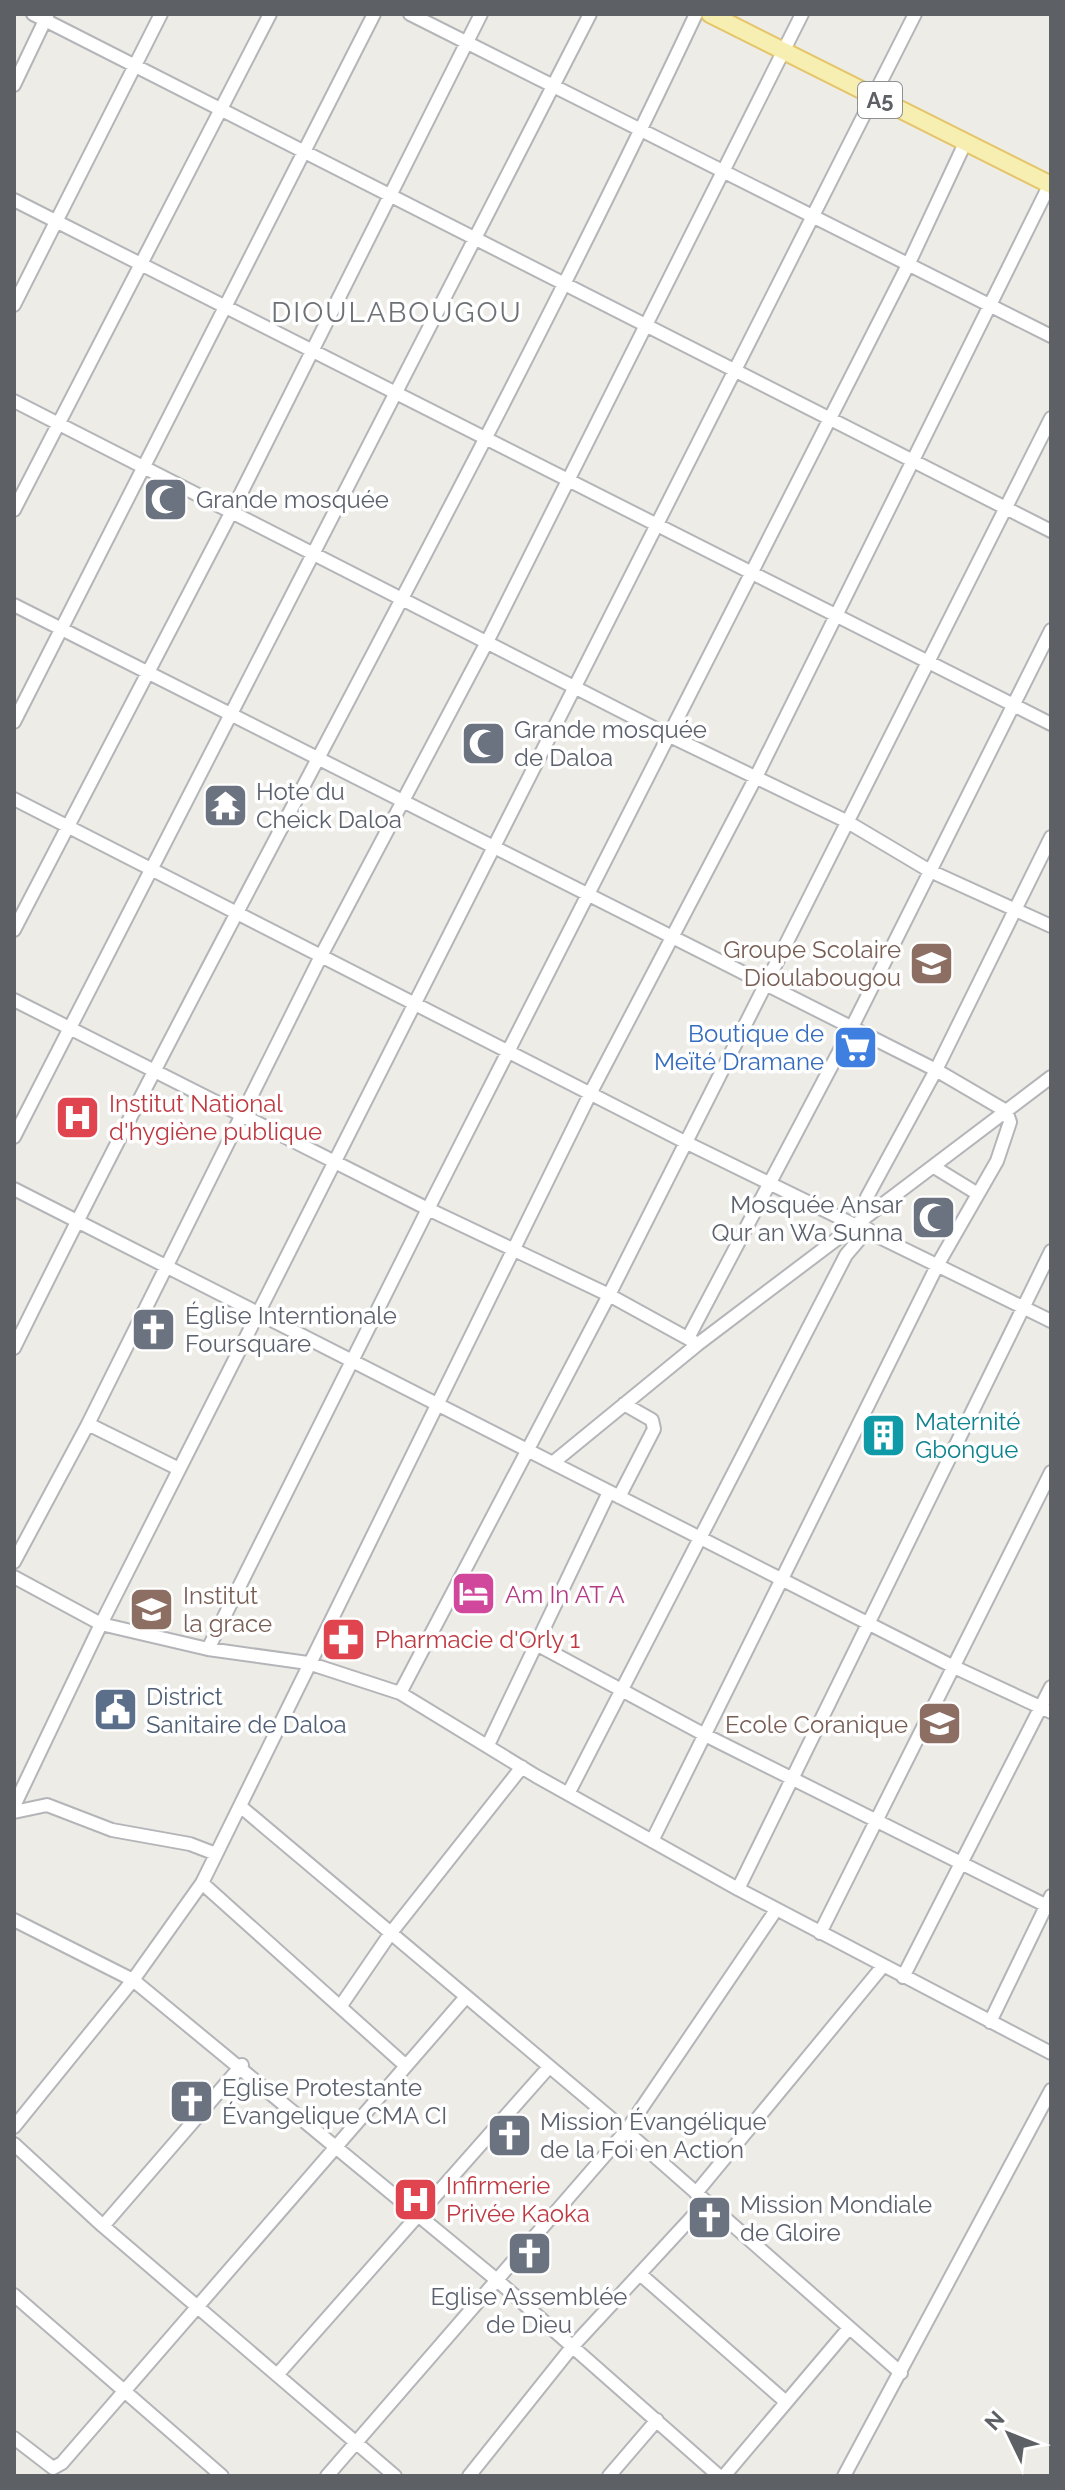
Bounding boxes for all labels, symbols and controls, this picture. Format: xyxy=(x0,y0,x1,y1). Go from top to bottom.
road number: A5 xyxy=(858,82,902,118)
district label: DIOULABOUGOU xyxy=(271,296,523,329)
mosque icon: Grande mosquée xyxy=(141,475,189,523)
place label: Grande mosquée xyxy=(196,485,389,514)
place label: Grande mosquée de Daloa xyxy=(514,715,707,772)
mosque icon: Grande mosquée de Daloa xyxy=(459,719,507,767)
place label: Hote du Cheick Daloa xyxy=(256,777,402,834)
temple icon: Hote du Cheick Daloa xyxy=(201,781,249,829)
place label: Groupe Scolaire Dioulabougou xyxy=(723,935,901,992)
school or university icon: Groupe Scolaire Dioulabougou xyxy=(908,939,956,987)
place label: Boutique de Meïté Dramane xyxy=(654,1019,824,1076)
supermarket icon: Boutique de Meïté Dramane xyxy=(831,1023,879,1071)
place label: Institut National d'hygiène publique xyxy=(109,1089,322,1146)
hospital icon: Institut National d'hygiène publique xyxy=(54,1093,102,1141)
place label: Mosquée Ansar Qur an Wa Sunna xyxy=(712,1190,904,1247)
mosque icon: Mosquée Ansar Qur an Wa Sunna xyxy=(910,1194,958,1242)
place label: Église Interntionale Foursquare xyxy=(185,1301,397,1358)
church icon: Église Interntionale Foursquare xyxy=(130,1305,178,1353)
place label: Maternité Gbongue xyxy=(915,1407,1020,1464)
building icon: Maternité Gbongue xyxy=(860,1411,908,1459)
hotel icon: Am In AT A xyxy=(450,1570,498,1618)
place label: Am In AT A xyxy=(505,1580,625,1609)
place label: Institut la grace xyxy=(183,1581,272,1638)
school or university icon: Institut la grace xyxy=(128,1585,176,1633)
pharmacy icon: Pharmacie d'Orly 1 xyxy=(320,1615,368,1663)
place label: Pharmacie d'Orly 1 xyxy=(375,1625,580,1654)
place label: District Sanitaire de Daloa xyxy=(146,1682,347,1739)
public building icon: District Sanitaire de Daloa xyxy=(91,1686,139,1734)
school or university icon: Ecole Coranique xyxy=(915,1700,963,1748)
place label: Ecole Coranique xyxy=(725,1710,908,1739)
place label: Eglise Protestante Évangelique CMA CI xyxy=(222,2073,447,2130)
church icon: Eglise Protestante Évangelique CMA CI xyxy=(167,2077,215,2125)
place label: Mission Évangélique de la Foi en Action xyxy=(540,2107,767,2164)
church icon: Mission Évangélique de la Foi en Action xyxy=(485,2111,533,2159)
place label: Infirmerie Privée Kaoka xyxy=(446,2171,590,2228)
hospital icon: Infirmerie Privée Kaoka xyxy=(391,2175,439,2223)
place label: Mission Mondiale de Gloire xyxy=(740,2190,932,2247)
church icon: Mission Mondiale de Gloire xyxy=(685,2194,733,2242)
church icon: Eglise Assemblée de Dieu xyxy=(505,2230,553,2278)
place label: Eglise Assemblée de Dieu xyxy=(431,2282,627,2339)
north arrow xyxy=(969,2394,1049,2474)
text: N xyxy=(979,2405,1010,2435)

